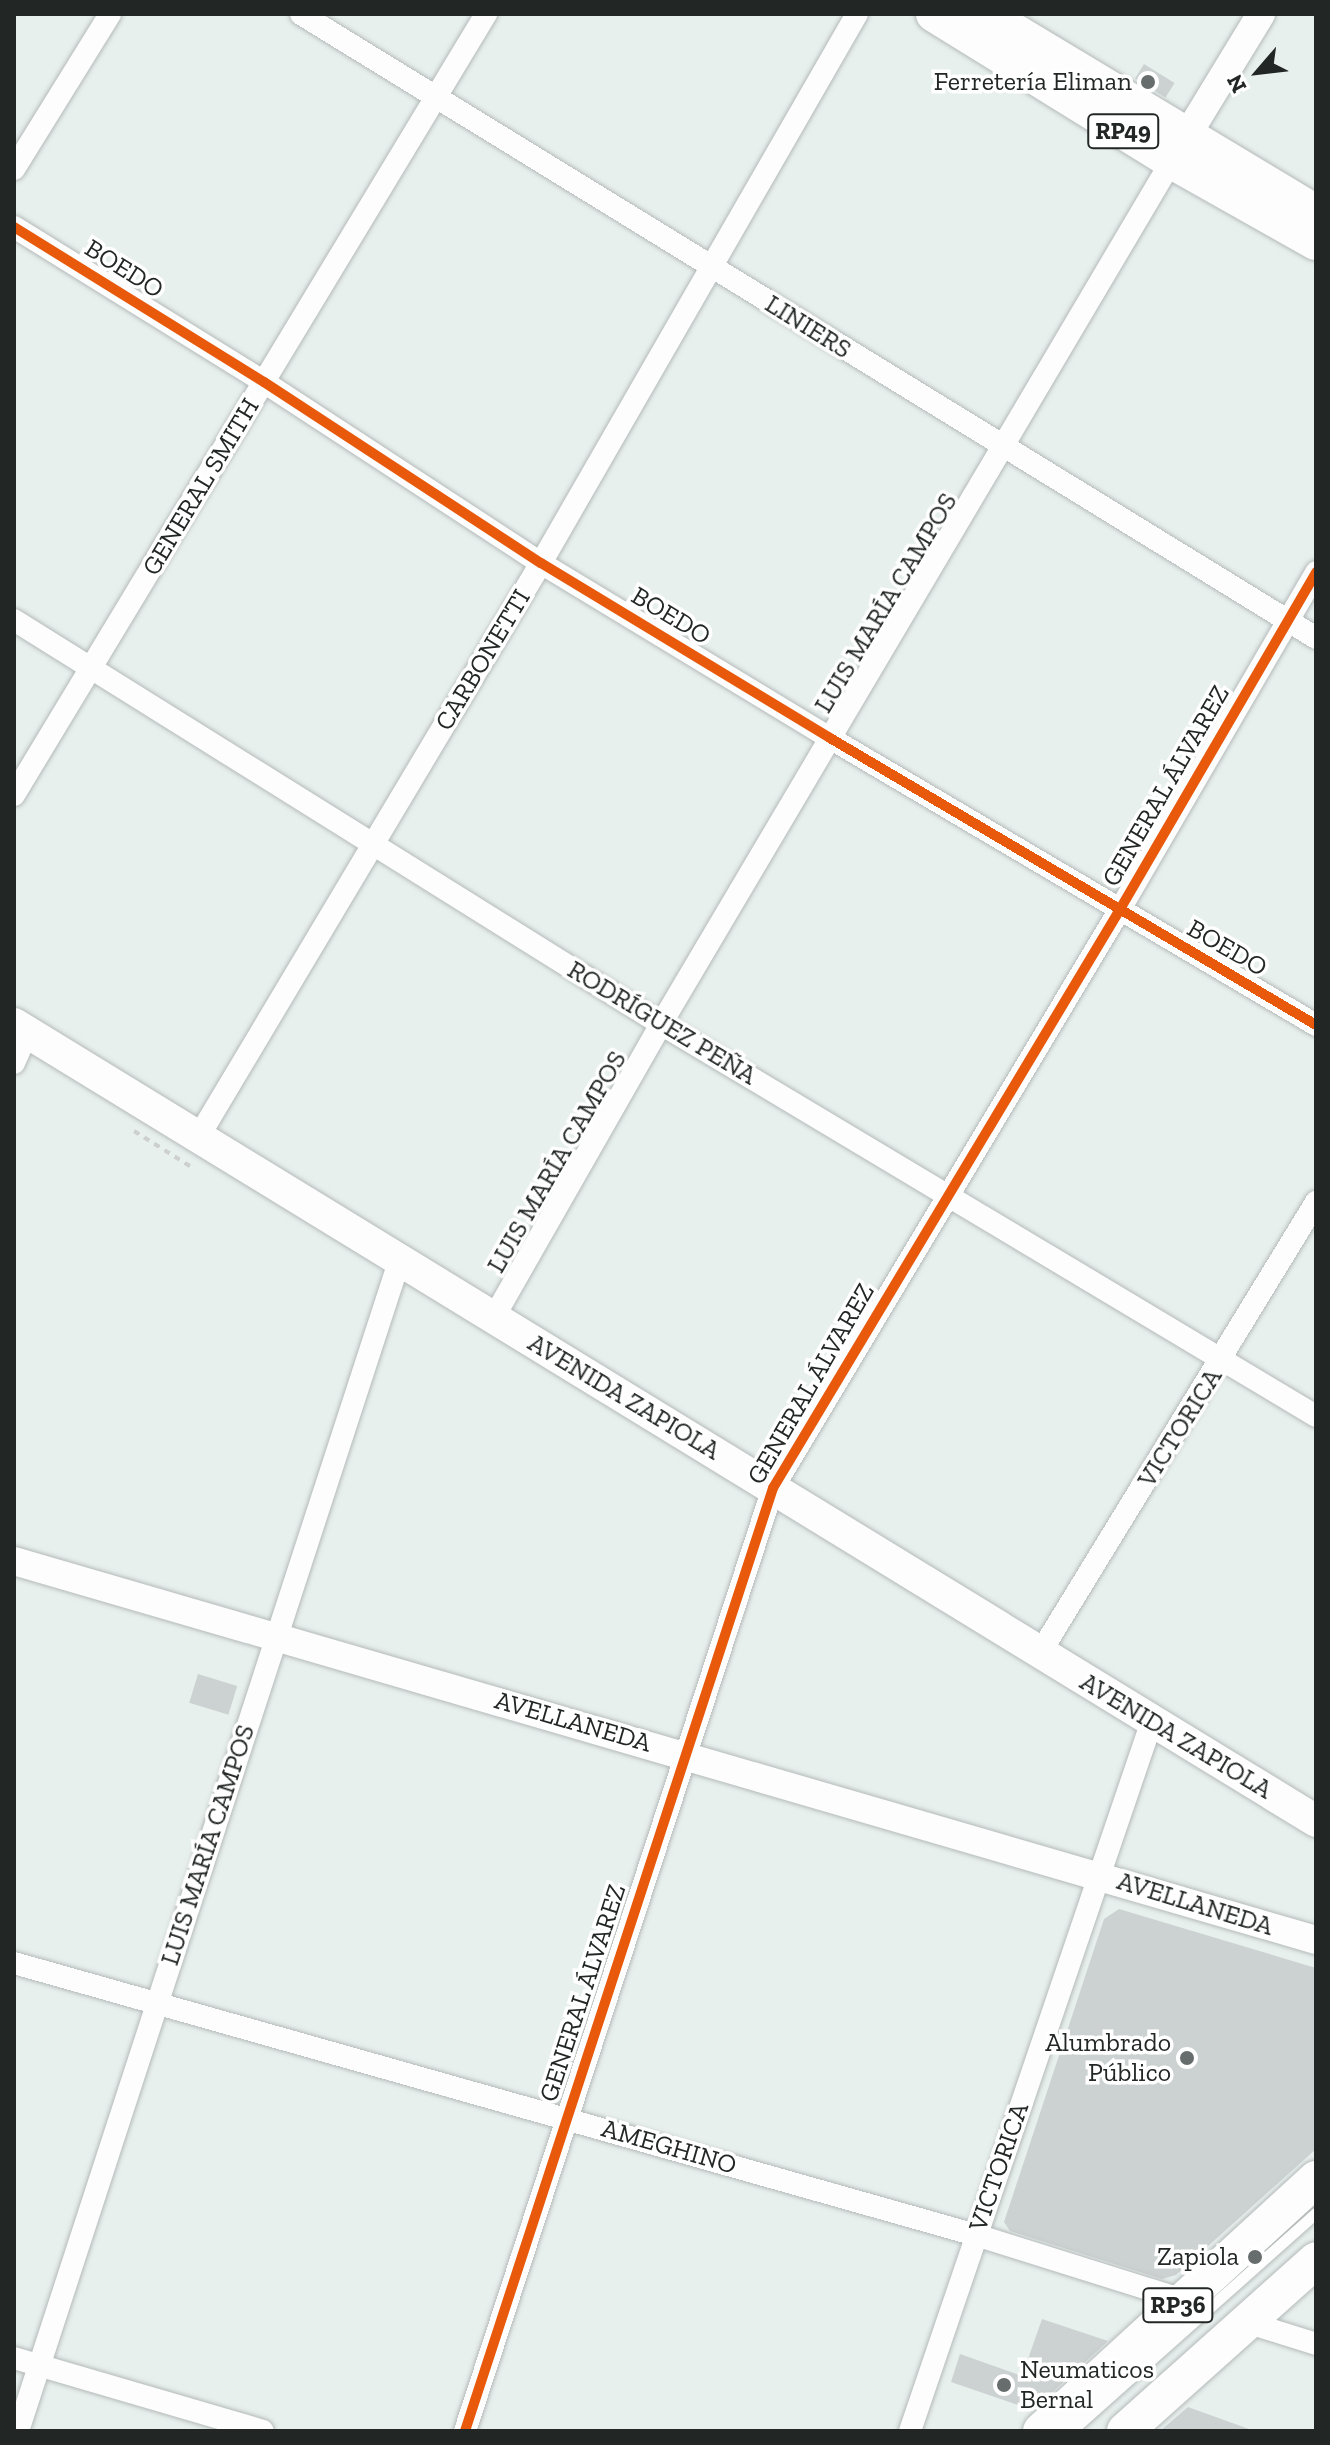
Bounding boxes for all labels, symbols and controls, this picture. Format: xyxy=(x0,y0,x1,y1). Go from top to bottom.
north arrow xyxy=(1218,32,1298,112)
place label: Ferretería Eliman xyxy=(934,66,1132,98)
text: N xyxy=(1221,70,1252,97)
marker: Ferretería Eliman xyxy=(1139,73,1157,91)
road number: RP49 xyxy=(1087,111,1159,151)
street label: BOEDO xyxy=(79,233,169,305)
street label: LINIERS xyxy=(759,289,857,365)
street label: GENERAL SMITH xyxy=(136,393,266,581)
street label: LUIS MARÍA CAMPOS xyxy=(808,487,964,719)
street label: BOEDO xyxy=(626,580,716,652)
street label: CARBONETTI xyxy=(429,584,537,736)
street label: GENERAL ÁLVAREZ xyxy=(1095,679,1237,893)
street label: BOEDO xyxy=(1182,913,1272,983)
street label: RODRÍGUEZ PEÑA xyxy=(562,954,762,1092)
street label: LUIS MARÍA CAMPOS xyxy=(481,1045,633,1279)
street label: GENERAL ÁLVAREZ xyxy=(740,1277,882,1491)
street label: AVENIDA ZAPIOLA xyxy=(522,1327,726,1467)
street label: VICTORICA xyxy=(1131,1363,1229,1493)
street label: AVENIDA ZAPIOLA xyxy=(1074,1666,1278,1806)
street label: AVELLANEDA xyxy=(491,1685,655,1759)
street label: LUIS MARÍA CAMPOS xyxy=(154,1720,262,1970)
street label: AVELLANEDA xyxy=(1113,1866,1277,1942)
street label: GENERAL ÁLVAREZ xyxy=(533,1880,633,2106)
place label: Alumbrado Público xyxy=(1045,2027,1171,2088)
marker: Alumbrado Público xyxy=(1178,2049,1196,2067)
street label: VICTORICA xyxy=(962,2099,1036,2235)
street label: AMEGHINO xyxy=(598,2113,740,2181)
place label: Zapiola xyxy=(1157,2241,1239,2273)
marker: Zapiola xyxy=(1246,2248,1264,2266)
road number: RP36 xyxy=(1142,2285,1214,2325)
place label: Neumaticos Bernal xyxy=(1020,2354,1154,2416)
marker: Neumaticos Bernal xyxy=(995,2376,1013,2394)

